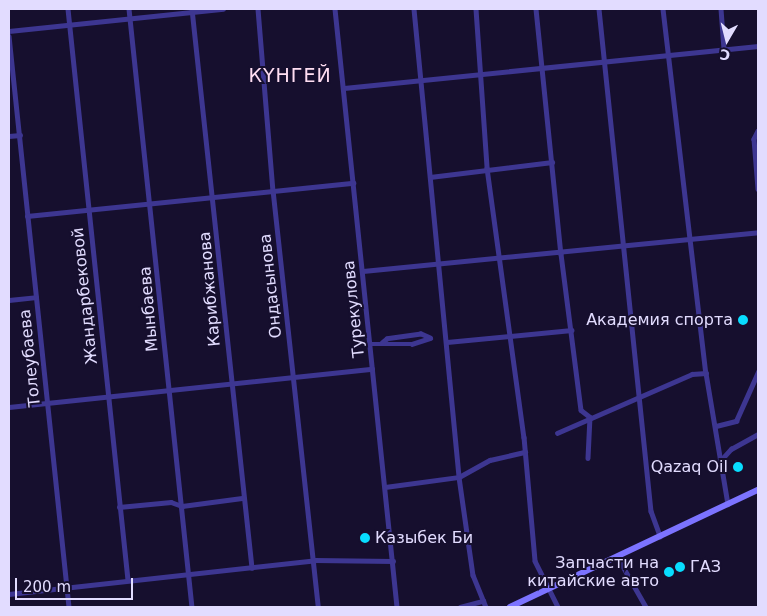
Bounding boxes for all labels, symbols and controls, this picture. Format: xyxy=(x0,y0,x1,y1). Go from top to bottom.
north arrow xyxy=(702,15,752,65)
text: С xyxy=(719,46,731,63)
district label: КҮНГЕЙ xyxy=(248,65,332,87)
street label: Жандарбековой xyxy=(68,227,102,365)
street label: Карибжанова xyxy=(195,231,225,347)
street label: Ондасынова xyxy=(256,233,286,339)
street label: Турекулова xyxy=(339,259,369,359)
street label: Мынбаева xyxy=(136,266,162,352)
street label: Толеубаева xyxy=(15,308,45,408)
place label: Академия спорта xyxy=(586,310,733,330)
marker: Академия спорта xyxy=(737,314,749,326)
place label: Qazaq Oil xyxy=(651,457,728,477)
marker: Qazaq Oil xyxy=(732,461,744,473)
place label: Казыбек Би xyxy=(375,528,473,548)
marker: Казыбек Би xyxy=(359,532,371,544)
place label: Запчасти на китайские авто xyxy=(527,553,659,591)
place label: ГАЗ xyxy=(690,557,721,577)
marker: ГАЗ xyxy=(674,561,686,573)
marker: Запчасти на китайские авто xyxy=(663,566,675,578)
scale bar xyxy=(18,568,135,600)
text: 200 m xyxy=(23,578,71,596)

